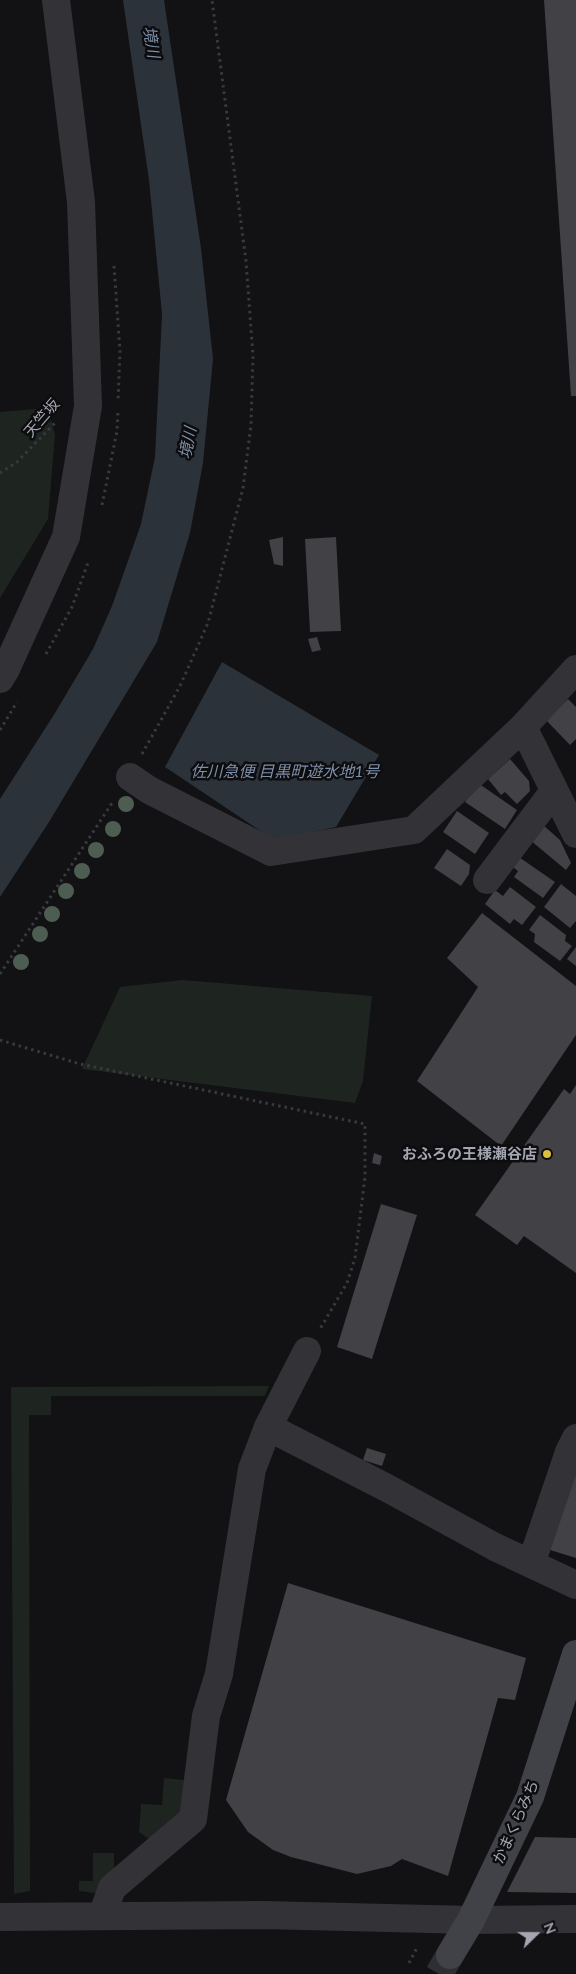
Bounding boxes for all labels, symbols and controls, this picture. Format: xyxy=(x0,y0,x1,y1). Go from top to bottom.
water label: 境川 xyxy=(139,25,163,59)
street label: 天竺坂 xyxy=(20,395,64,441)
water label: 境川 xyxy=(176,425,200,461)
water label: 佐川急便 目黒町遊水地1号 xyxy=(190,762,380,782)
place label: おふろの王様瀬谷店 xyxy=(402,1145,537,1163)
marker: おふろの王様瀬谷店 xyxy=(541,1148,553,1160)
street label: かまくらみち xyxy=(489,1777,543,1867)
north arrow xyxy=(511,1909,561,1959)
text: N xyxy=(540,1920,560,1936)

